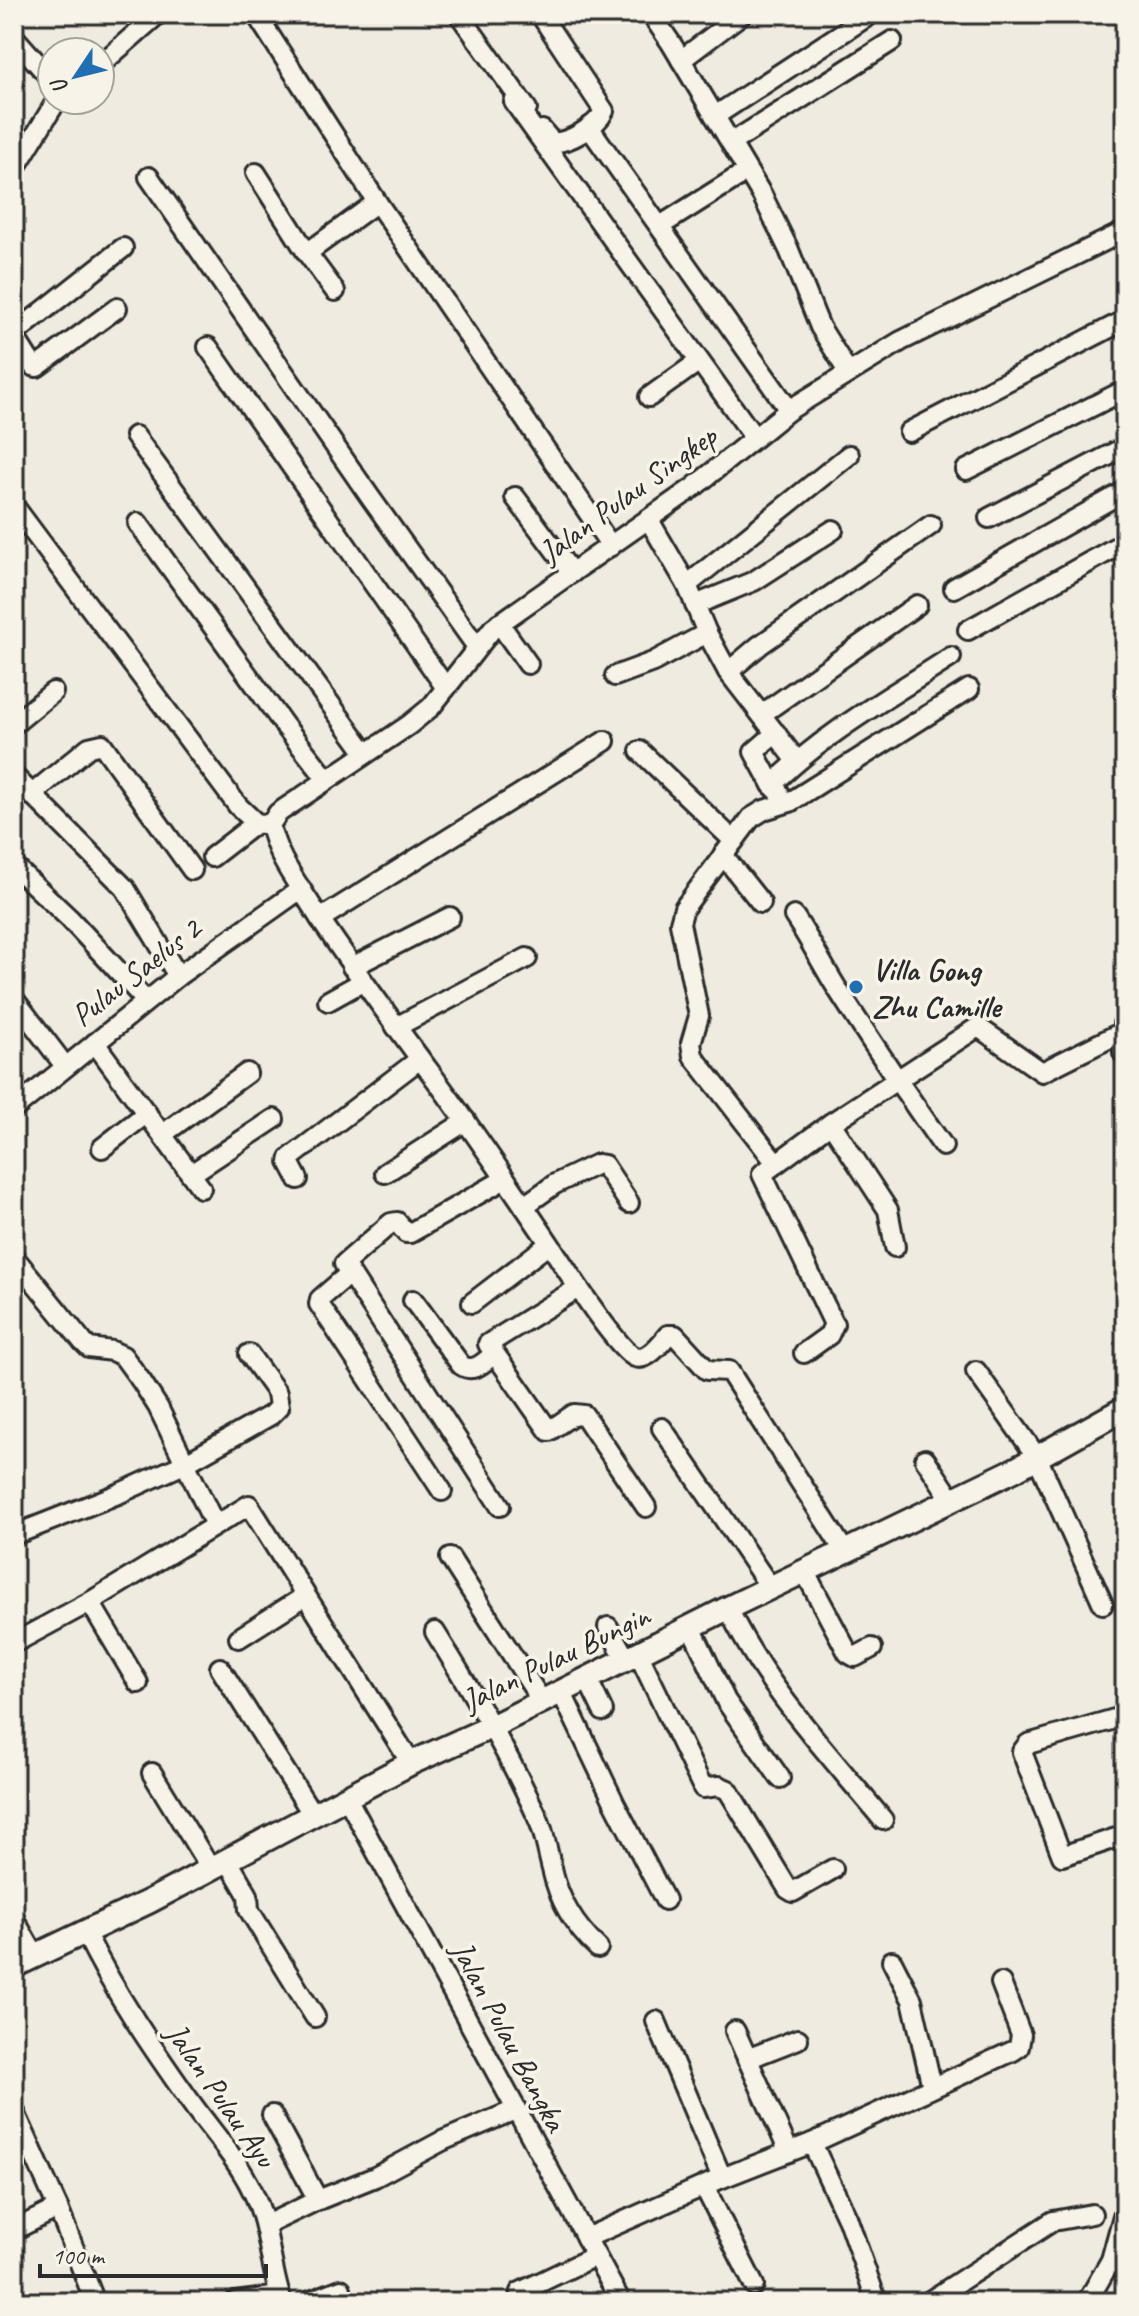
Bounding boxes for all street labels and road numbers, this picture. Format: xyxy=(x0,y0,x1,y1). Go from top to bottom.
street label: Jalan Pulau Singkep xyxy=(529,415,727,573)
street label: Pulau Saelus 2 xyxy=(63,907,211,1036)
street label: Jalan Pulau Bungin xyxy=(454,1594,658,1722)
street label: Jalan Pulau Bangka xyxy=(441,1932,577,2140)
street label: Jalan Pulau Ayu xyxy=(155,2013,287,2177)

